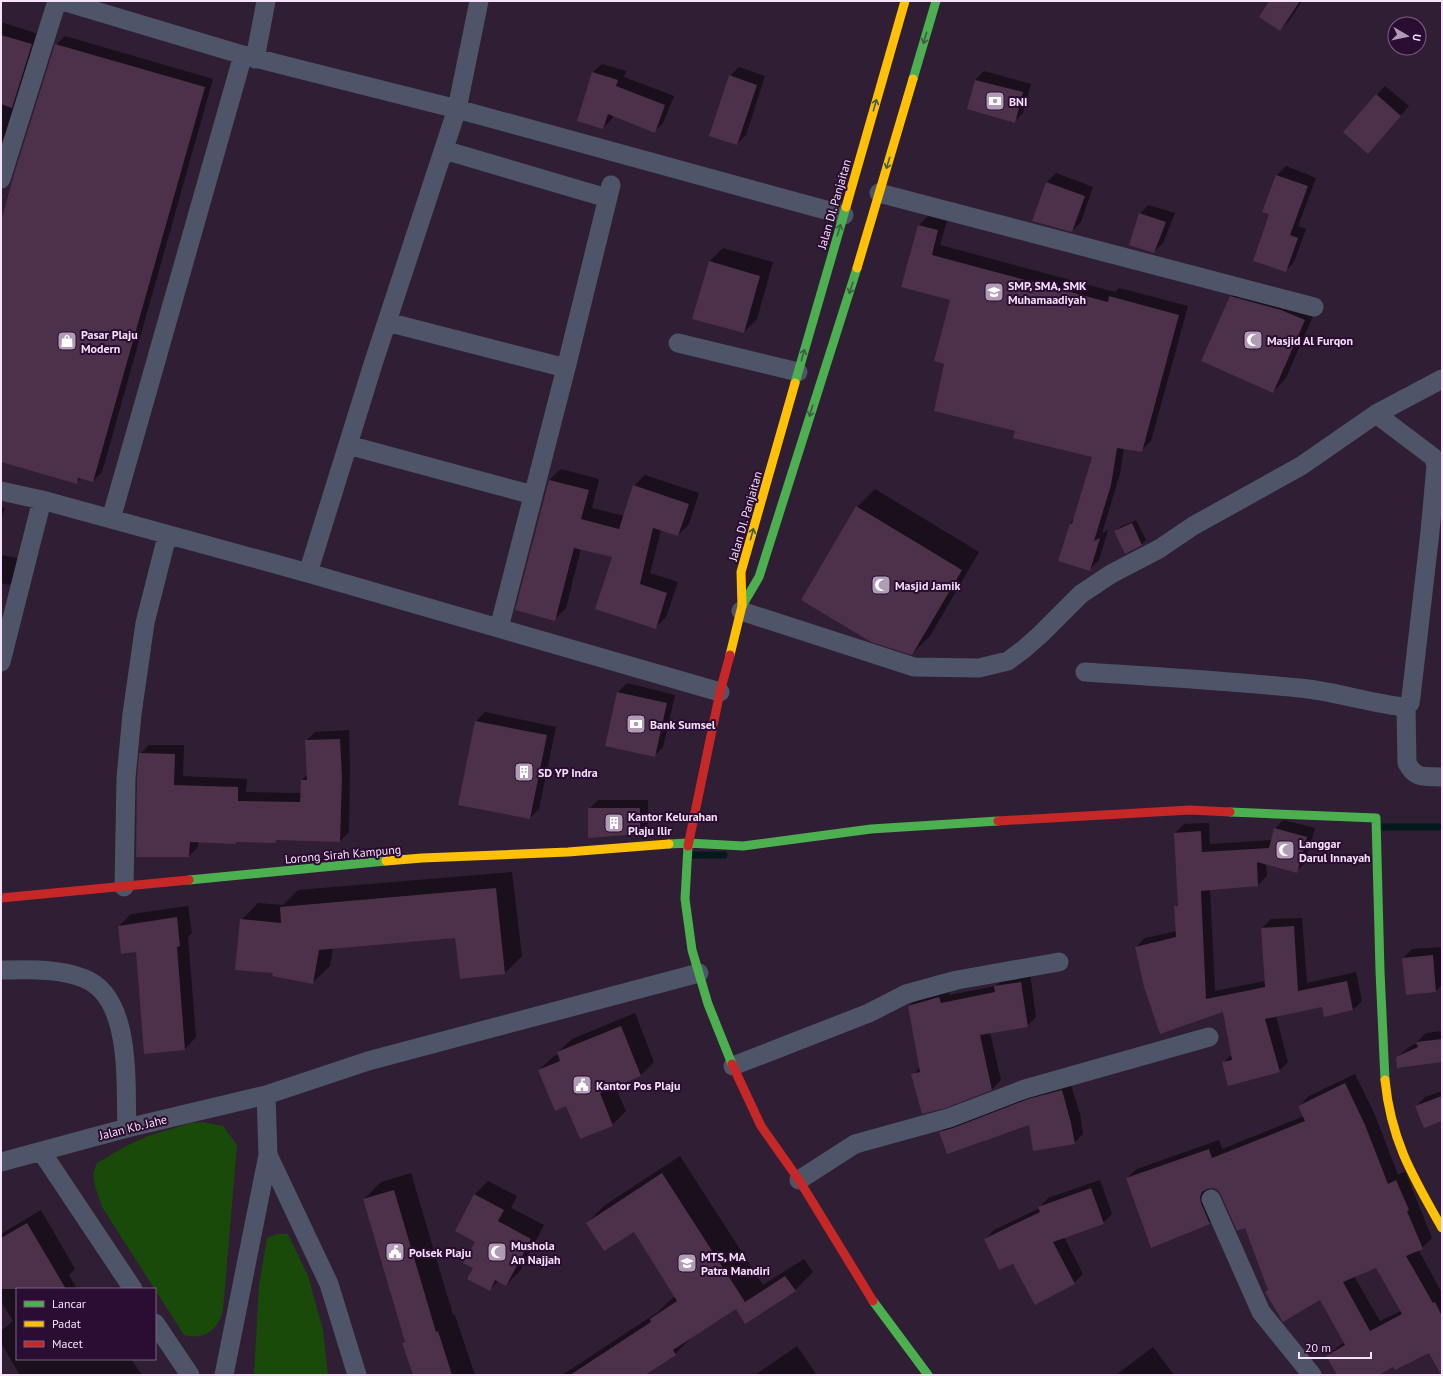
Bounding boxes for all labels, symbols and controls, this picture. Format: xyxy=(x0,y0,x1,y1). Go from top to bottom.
north arrow xyxy=(1387,16,1427,56)
one-way arrow xyxy=(921,32,928,45)
text: U xyxy=(1409,33,1424,42)
bank icon: BNI xyxy=(984,90,1006,112)
place label: BNI xyxy=(1009,94,1027,109)
one-way arrow xyxy=(872,99,879,112)
one-way arrow xyxy=(884,156,891,169)
street label: Jalan DI. Panjaitan xyxy=(814,157,854,252)
one-way arrow xyxy=(836,224,843,237)
place label: SMP, SMA, SMK Muhamaadiyah xyxy=(1008,278,1087,307)
one-way arrow xyxy=(847,281,854,294)
school or university icon: SMP, SMA, SMK Muhamaadiyah xyxy=(983,281,1005,303)
place label: Pasar Plaju Modern xyxy=(81,327,138,356)
mosque icon: Masjid Al Furqon xyxy=(1242,329,1264,351)
shop icon: Pasar Plaju Modern xyxy=(56,330,78,352)
place label: Masjid Al Furqon xyxy=(1267,333,1353,348)
one-way arrow xyxy=(800,349,807,362)
one-way arrow xyxy=(807,405,814,418)
street label: Jalan DI. Panjaitan xyxy=(725,469,765,564)
one-way arrow xyxy=(749,528,756,541)
mosque icon: Masjid Jamik xyxy=(870,574,892,596)
place label: Masjid Jamik xyxy=(895,578,960,593)
bank icon: Bank Sumsel xyxy=(625,713,647,735)
place label: Bank Sumsel xyxy=(650,717,716,732)
building icon: SD YP Indra xyxy=(513,761,535,783)
place label: SD YP Indra xyxy=(538,765,598,780)
place label: Kantor Kelurahan Plaju Ilir xyxy=(628,809,718,838)
building icon: Kantor Kelurahan Plaju Ilir xyxy=(603,812,625,834)
place label: Langgar Darul Innayah xyxy=(1299,836,1371,865)
mosque icon: Langgar Darul Innayah xyxy=(1274,839,1296,861)
street label: Lorong Sirah Kampung xyxy=(284,841,402,867)
public building icon: Kantor Pos Plaju xyxy=(571,1074,593,1096)
place label: Kantor Pos Plaju xyxy=(596,1078,681,1093)
street label: Jalan Kb. Jahe xyxy=(97,1111,168,1143)
place label: Mushola An Najjah xyxy=(511,1238,561,1267)
public building icon: Polsek Plaju xyxy=(384,1241,406,1263)
mosque icon: Mushola An Najjah xyxy=(486,1241,508,1263)
place label: Polsek Plaju xyxy=(409,1245,471,1260)
place label: MTS, MA Patra Mandiri xyxy=(701,1249,770,1278)
school or university icon: MTS, MA Patra Mandiri xyxy=(676,1252,698,1274)
legend xyxy=(16,1288,156,1360)
text: Lancar xyxy=(52,1296,86,1311)
text: Padat xyxy=(52,1316,81,1331)
scale bar xyxy=(1299,1334,1371,1360)
text: Macet xyxy=(52,1336,83,1351)
text: 20 m xyxy=(1305,1340,1331,1355)

